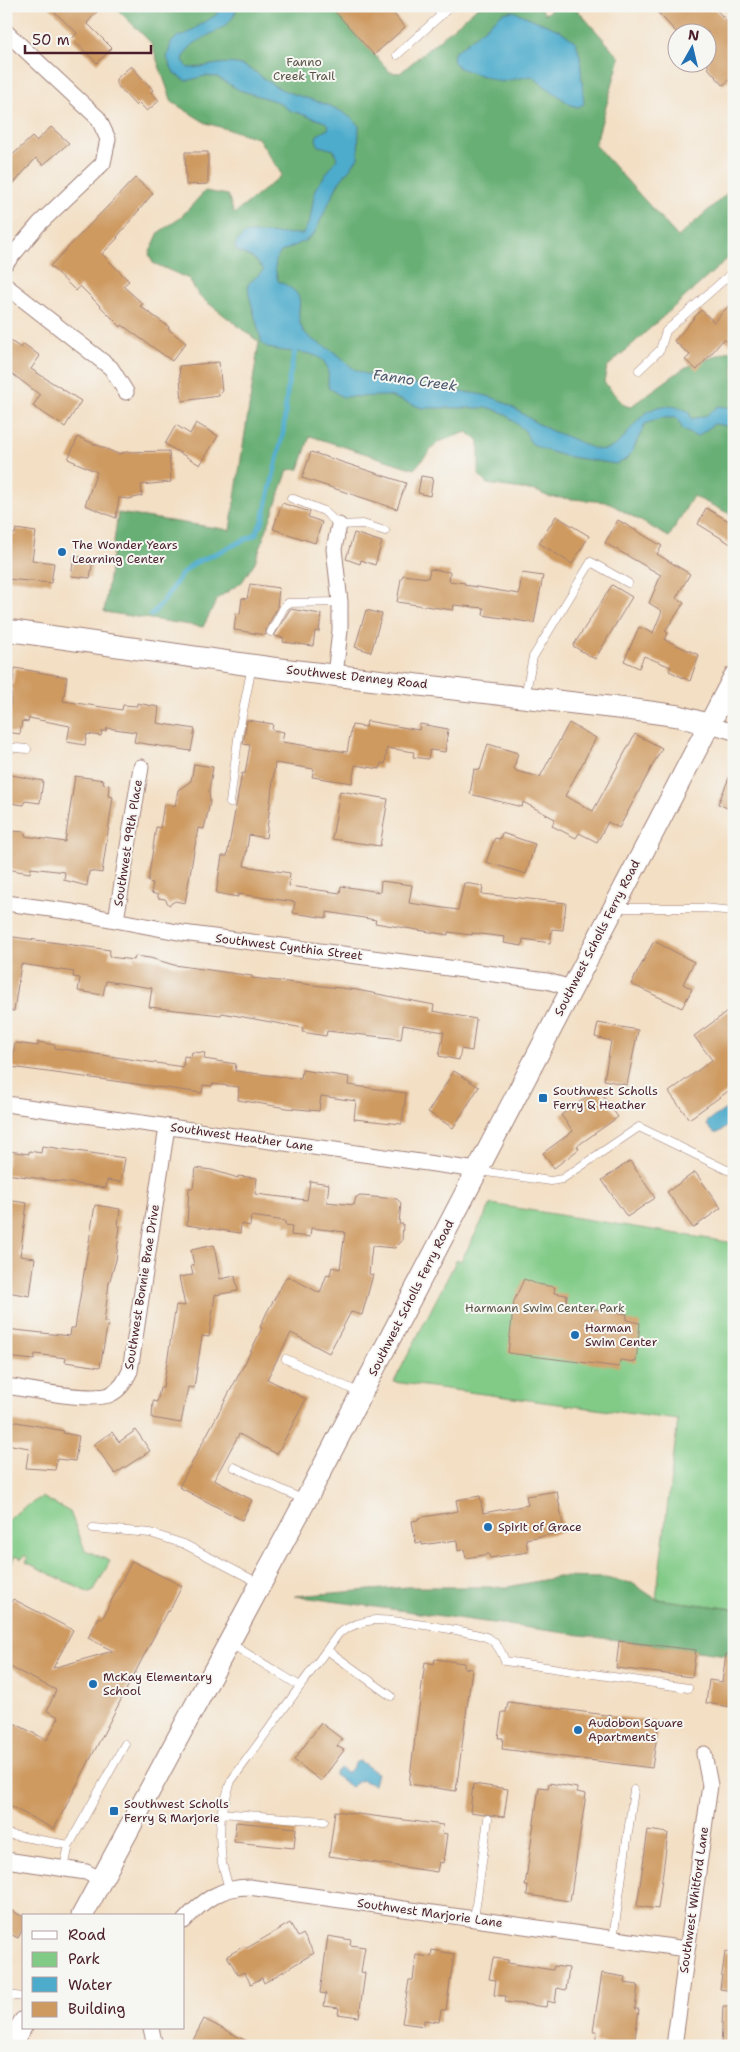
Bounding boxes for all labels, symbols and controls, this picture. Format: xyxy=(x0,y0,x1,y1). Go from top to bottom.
scale bar xyxy=(25,22,151,54)
north arrow xyxy=(668,22,718,72)
text: N xyxy=(687,25,701,45)
text: 50 m xyxy=(32,30,70,50)
park label: Fanno Creek Trail xyxy=(273,54,335,84)
water label: Fanno Creek xyxy=(372,365,458,395)
place label: The Wonder Years Learning Center xyxy=(72,537,178,567)
marker: The Wonder Years Learning Center xyxy=(56,546,68,558)
street label: Southwest Denney Road xyxy=(286,662,429,692)
street label: Southwest 99th Place xyxy=(110,778,146,908)
street label: Southwest Scholls Ferry Road xyxy=(550,857,644,1019)
street label: Southwest Cynthia Street xyxy=(214,930,364,964)
place label: Southwest Scholls Ferry & Heather xyxy=(553,1083,658,1113)
marker: Southwest Scholls Ferry & Heather xyxy=(537,1092,549,1104)
street label: Southwest Heather Lane xyxy=(169,1119,315,1155)
street label: Southwest Bonnie Brae Drive xyxy=(121,1203,163,1371)
street label: Southwest Scholls Ferry Road xyxy=(364,1217,458,1379)
park label: Harmann Swim Center Park xyxy=(465,1300,625,1316)
place label: Harman Swim Center xyxy=(585,1320,658,1350)
marker: Harman Swim Center xyxy=(569,1329,581,1341)
place label: Spirit of Grace xyxy=(498,1519,582,1535)
marker: Spirit of Grace xyxy=(482,1521,494,1533)
place label: McKay Elementary School xyxy=(103,1669,212,1699)
marker: McKay Elementary School xyxy=(87,1678,99,1690)
place label: Audobon Square Apartments xyxy=(588,1715,684,1745)
marker: Audobon Square Apartments xyxy=(572,1724,584,1736)
place label: Southwest Scholls Ferry & Marjorie xyxy=(124,1796,229,1826)
marker: Southwest Scholls Ferry & Marjorie xyxy=(108,1805,120,1817)
street label: Southwest Whitford Lane xyxy=(676,1825,712,1974)
street label: Southwest Marjorie Lane xyxy=(356,1895,504,1931)
legend xyxy=(22,1914,185,2030)
text: Road xyxy=(68,1925,106,1945)
text: Park xyxy=(68,1949,100,1969)
text: Water xyxy=(68,1975,112,1995)
text: Building xyxy=(68,1999,125,2019)

